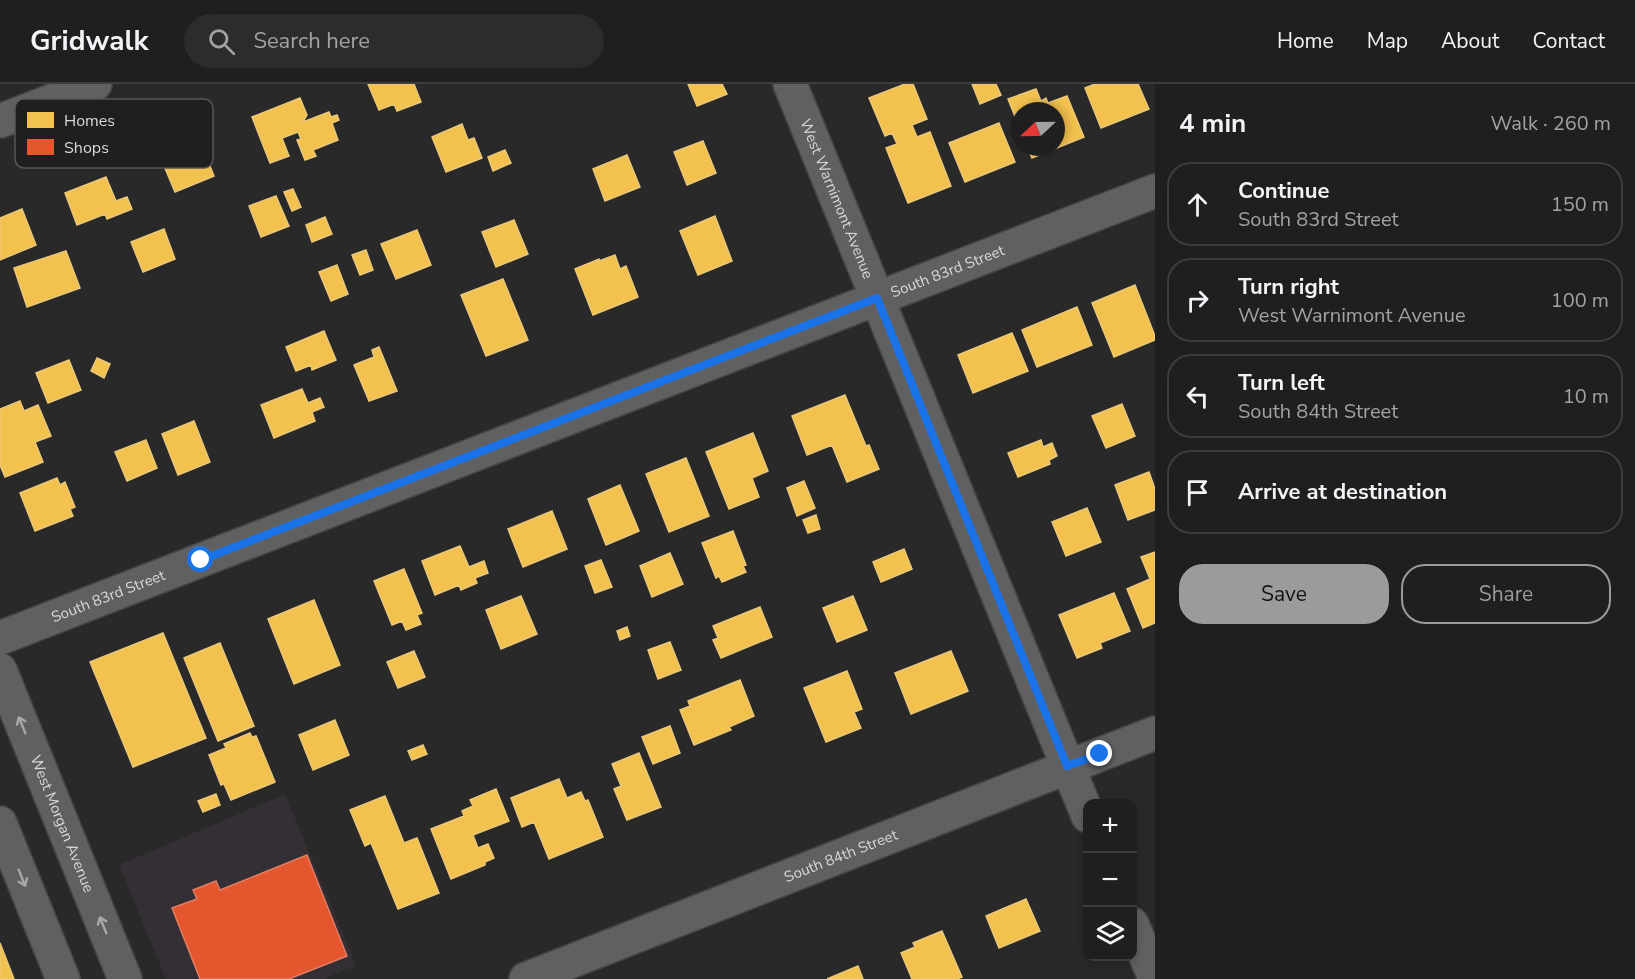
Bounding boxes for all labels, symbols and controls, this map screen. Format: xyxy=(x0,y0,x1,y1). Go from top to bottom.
search box xyxy=(184,14,604,68)
text: Gridwalk xyxy=(30,22,148,60)
icon: search xyxy=(205,25,238,58)
text: Search here xyxy=(253,26,370,56)
text: Home xyxy=(1277,27,1334,55)
text: Map xyxy=(1367,27,1408,55)
text: About xyxy=(1441,27,1499,55)
text: Contact xyxy=(1532,27,1605,55)
legend xyxy=(15,99,213,168)
north arrow xyxy=(1011,102,1065,156)
text: 4 min xyxy=(1179,106,1246,141)
text: Homes xyxy=(64,110,115,132)
text: Walk · 260 m xyxy=(1491,110,1611,137)
street label: West Warnimont Avenue xyxy=(795,116,878,282)
text: Shops xyxy=(64,137,109,159)
text: Continue xyxy=(1238,176,1329,206)
icon: ahead xyxy=(1181,188,1214,221)
text: 150 m xyxy=(1551,191,1609,218)
text: South 83rd Street xyxy=(1238,206,1399,233)
street label: South 83rd Street xyxy=(888,240,1008,302)
text: Turn right xyxy=(1238,272,1339,302)
icon: right xyxy=(1181,284,1214,317)
text: 100 m xyxy=(1551,287,1609,314)
text: West Warnimont Avenue xyxy=(1238,302,1466,329)
text: Turn left xyxy=(1238,368,1325,398)
icon: left xyxy=(1181,380,1214,413)
text: 10 m xyxy=(1563,383,1609,410)
text: South 84th Street xyxy=(1238,398,1398,425)
icon: arrive xyxy=(1181,476,1214,509)
text: Arrive at destination xyxy=(1238,477,1447,507)
route start xyxy=(187,546,213,572)
button: Save xyxy=(1179,564,1389,624)
button: Share xyxy=(1401,564,1611,624)
street label: South 83rd Street xyxy=(48,565,169,627)
one-way arrow xyxy=(16,716,27,734)
route end xyxy=(1086,740,1112,766)
street label: West Morgan Avenue xyxy=(25,752,99,896)
map controls xyxy=(1083,799,1137,961)
button: + xyxy=(1083,799,1137,853)
street label: South 84th Street xyxy=(781,824,901,887)
button: − xyxy=(1083,853,1137,907)
one-way arrow xyxy=(17,868,28,886)
button: layers xyxy=(1083,907,1137,961)
one-way arrow xyxy=(97,916,108,934)

